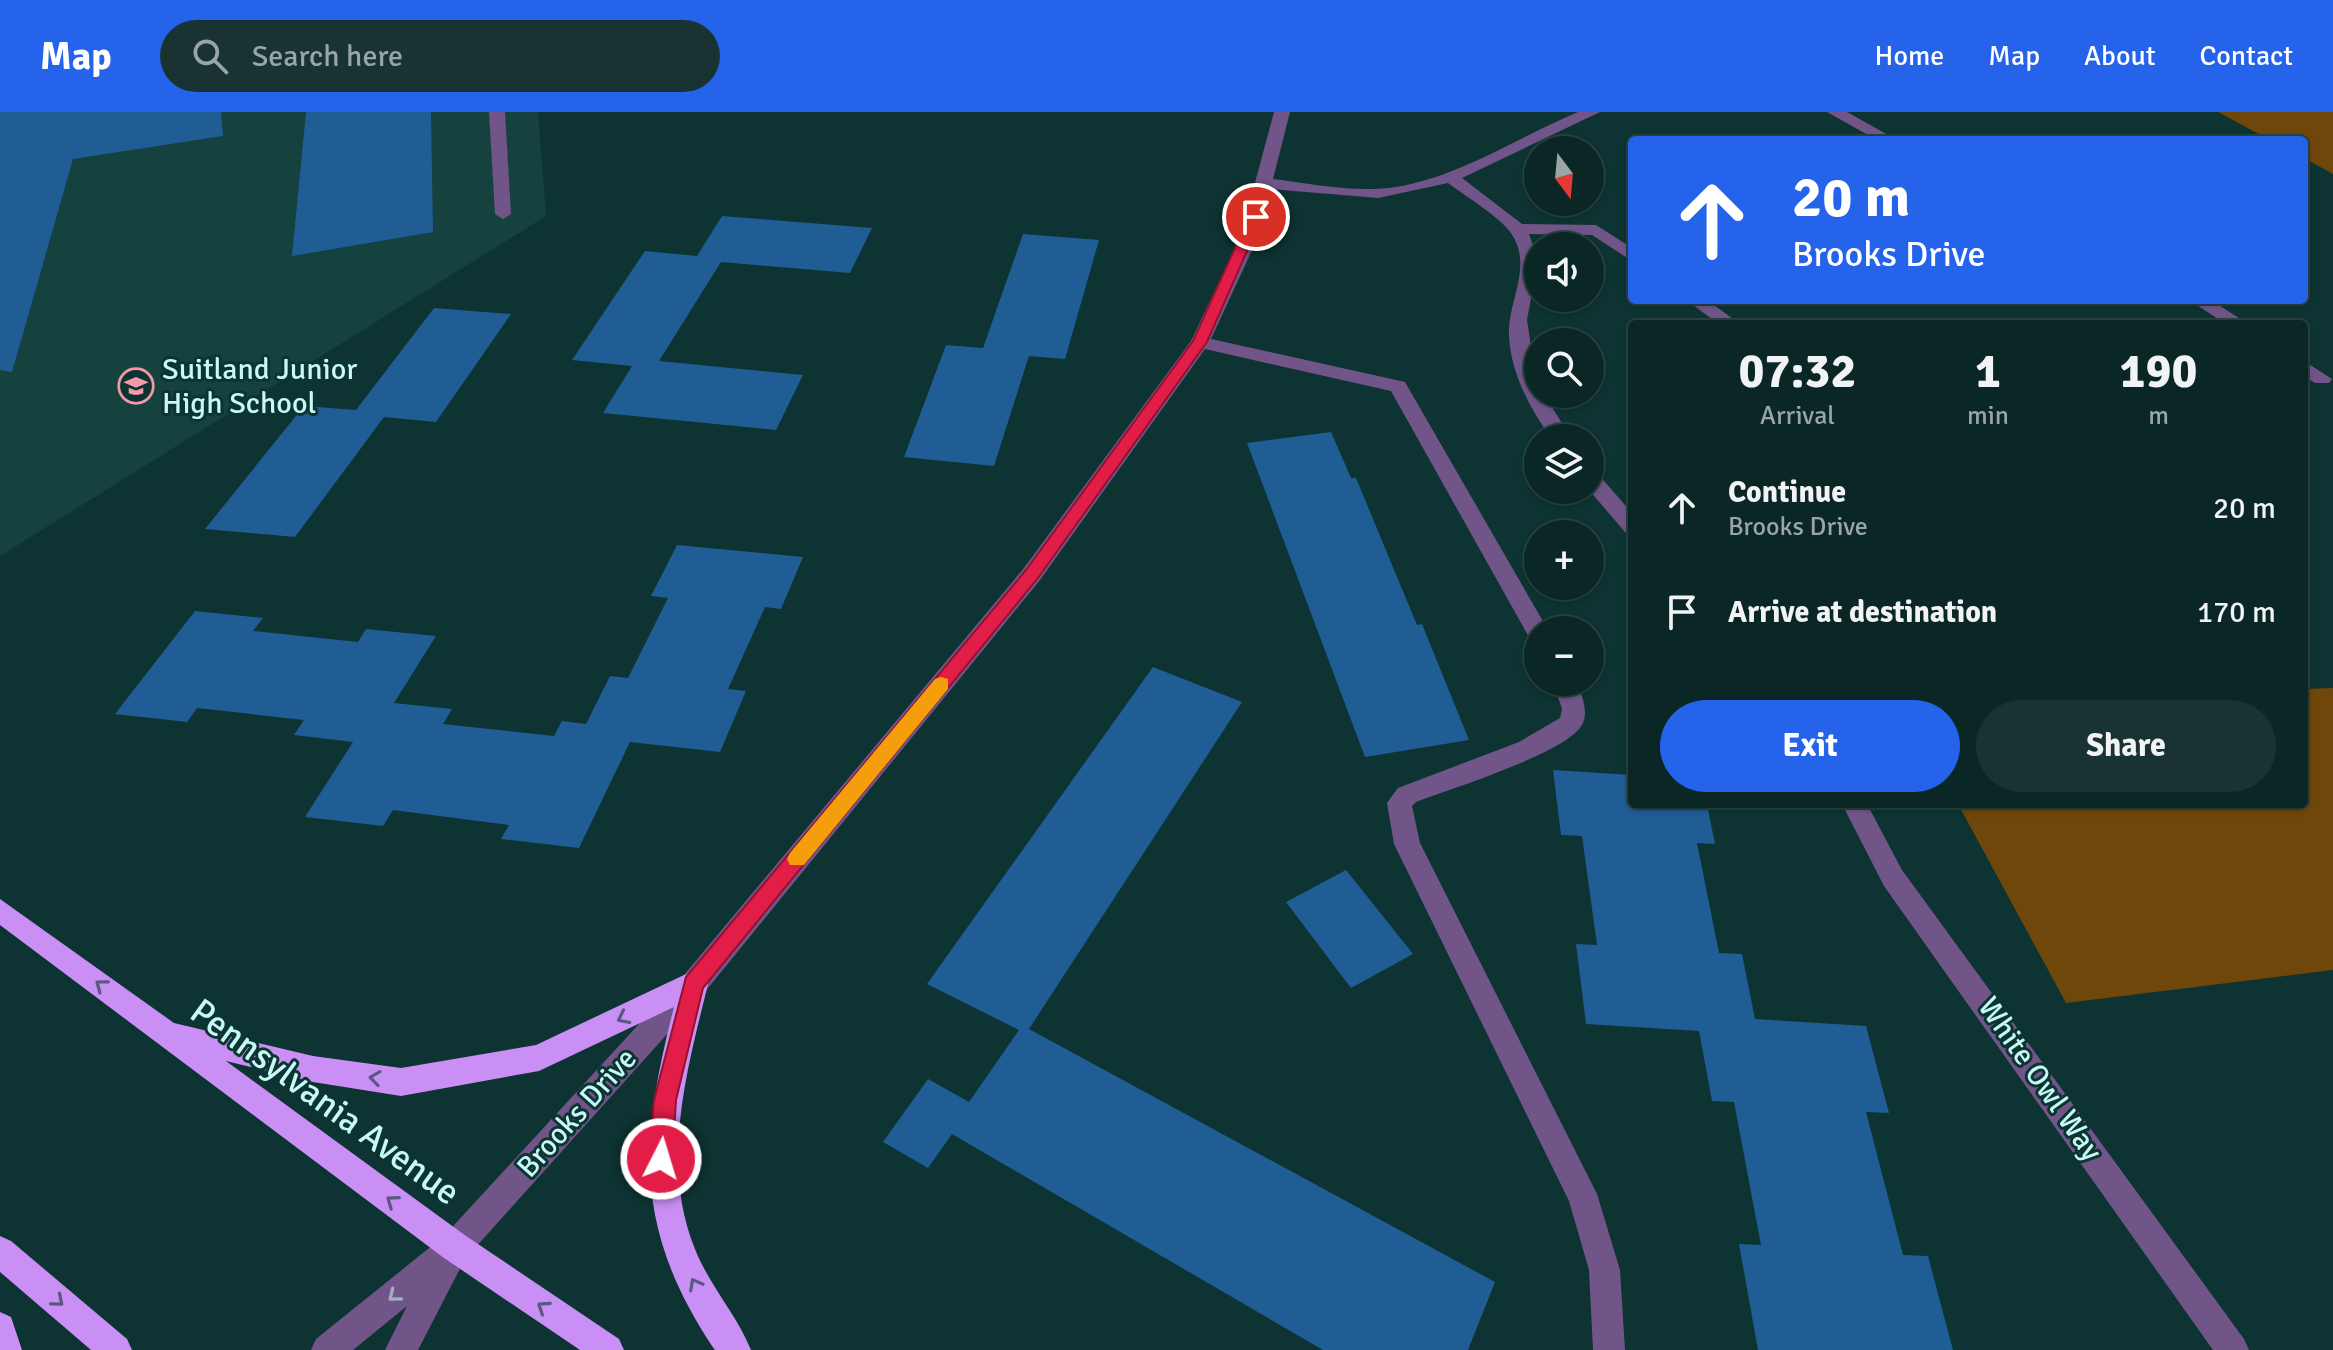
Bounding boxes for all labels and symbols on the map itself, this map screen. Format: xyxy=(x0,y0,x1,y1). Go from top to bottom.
north arrow xyxy=(1524,136,1604,216)
pin xyxy=(1222,183,1290,251)
place label: Suitland Junior High School xyxy=(162,351,357,422)
school or university icon: Suitland Junior High School xyxy=(117,367,155,405)
one-way arrow xyxy=(95,980,109,995)
street label: Pennsylvania Avenue xyxy=(181,989,469,1215)
street label: White Owl Way xyxy=(1970,990,2110,1168)
one-way arrow xyxy=(617,1008,632,1024)
street label: Brooks Drive xyxy=(509,1041,645,1185)
one-way arrow xyxy=(368,1070,382,1087)
position arrow xyxy=(619,1117,703,1201)
one-way arrow xyxy=(386,1196,401,1211)
one-way arrow xyxy=(689,1278,704,1292)
one-way arrow xyxy=(388,1287,403,1301)
one-way arrow xyxy=(48,1291,63,1306)
one-way arrow xyxy=(538,1301,552,1316)

